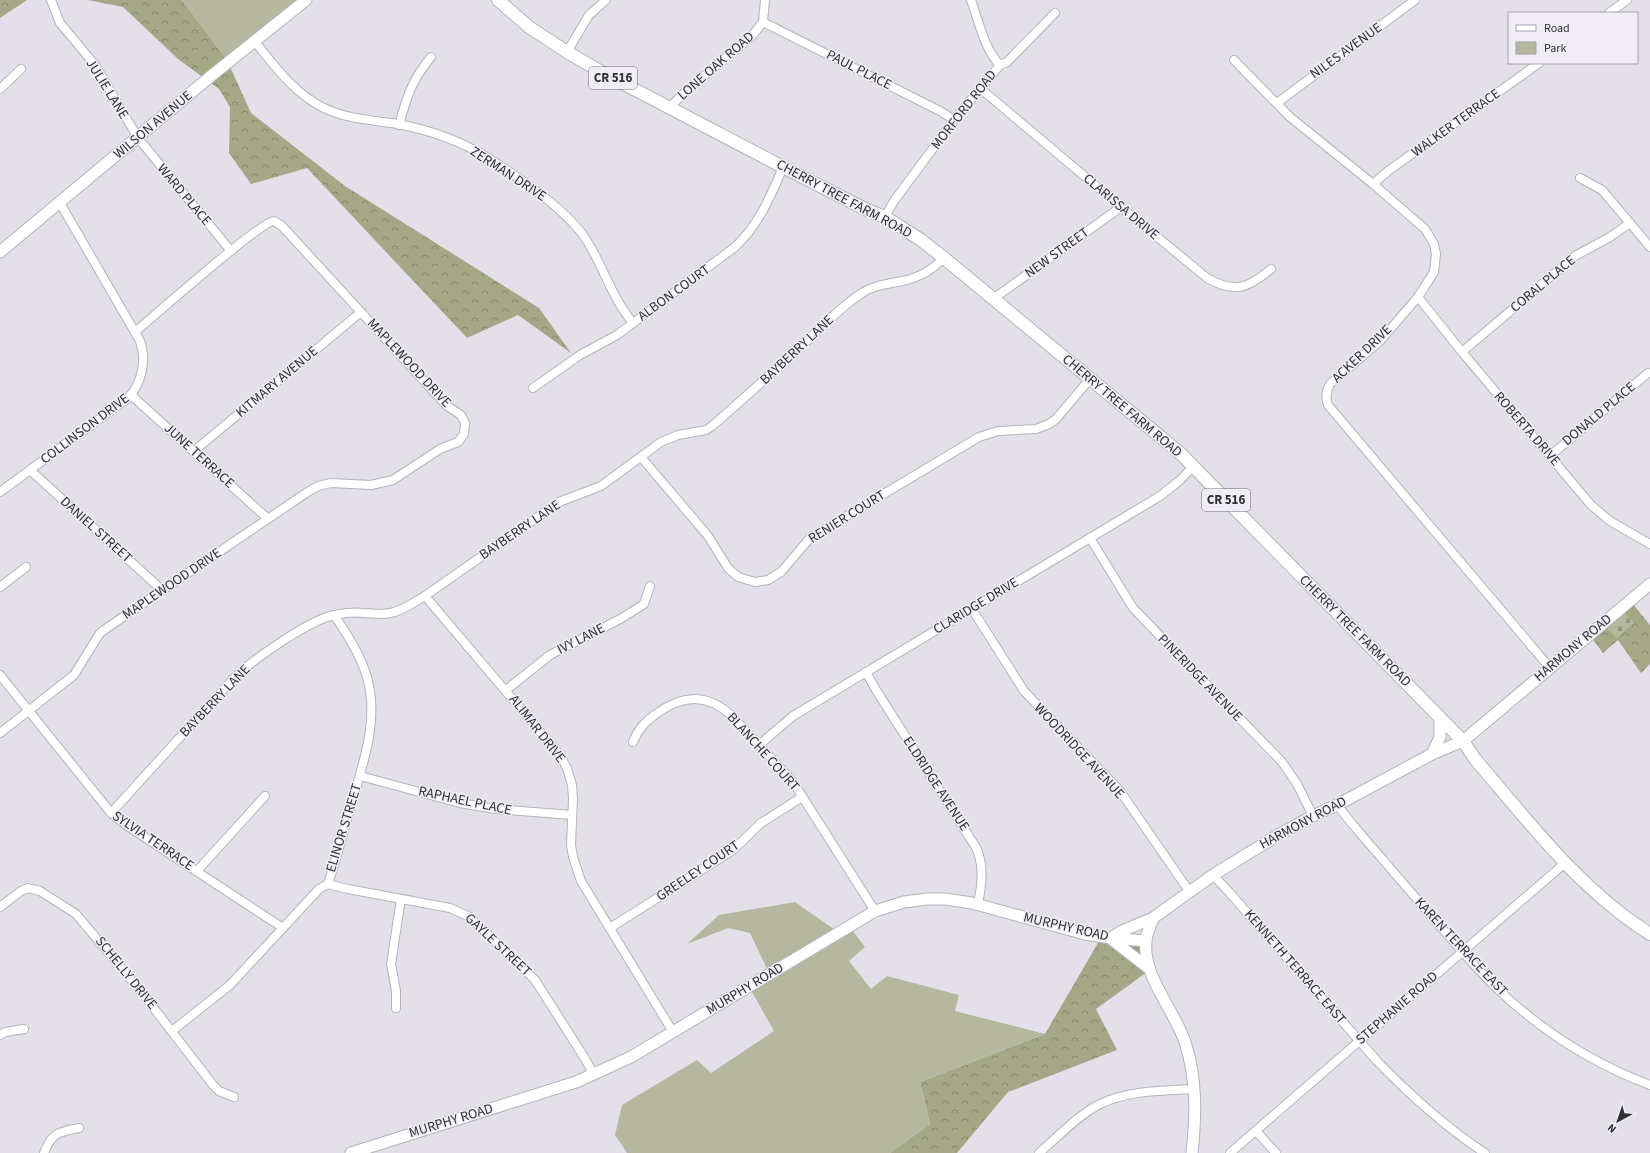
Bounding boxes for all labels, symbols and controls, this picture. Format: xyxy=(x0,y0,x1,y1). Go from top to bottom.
legend xyxy=(1508,12,1638,64)
street label: NILES AVENUE xyxy=(1306,18,1386,84)
text: Road xyxy=(1544,20,1570,37)
street label: LONE OAK ROAD xyxy=(673,27,759,105)
text: Park xyxy=(1544,40,1566,57)
street label: PAUL PLACE xyxy=(823,45,895,95)
street label: JULIE LANE xyxy=(81,55,133,123)
street label: MORFORD ROAD xyxy=(926,66,1002,154)
road number: CR 516 xyxy=(589,67,637,89)
street label: WALKER TERRACE xyxy=(1408,84,1504,162)
street label: WILSON AVENUE xyxy=(109,86,197,164)
street label: ZERMAN DRIVE xyxy=(466,142,550,206)
street label: CHERRY TREE FARM ROAD xyxy=(773,155,915,243)
street label: WARD PLACE xyxy=(152,160,216,230)
street label: CLARISSA DRIVE xyxy=(1079,169,1163,245)
street label: NEW STREET xyxy=(1021,223,1094,283)
street label: CORAL PLACE xyxy=(1506,251,1580,317)
street label: ALBON COURT xyxy=(634,260,715,326)
street label: BAYBERRY LANE xyxy=(756,311,838,389)
street label: MAPLEWOOD DRIVE xyxy=(362,314,456,412)
street label: ACKER DRIVE xyxy=(1328,320,1396,388)
street label: KITMARY AVENUE xyxy=(232,342,322,422)
street label: CHERRY TREE FARM ROAD xyxy=(1058,350,1186,462)
street label: DONALD PLACE xyxy=(1558,377,1640,451)
street label: ROBERTA DRIVE xyxy=(1489,387,1565,471)
street label: COLLINSON DRIVE xyxy=(36,389,134,469)
street label: JUNE TERRACE xyxy=(159,419,239,493)
street label: RENIER COURT xyxy=(805,485,890,549)
road number: CR 516 xyxy=(1202,489,1250,511)
street label: DANIEL STREET xyxy=(56,492,137,568)
street label: BAYBERRY LANE xyxy=(475,495,565,565)
street label: MAPLEWOOD DRIVE xyxy=(118,543,226,625)
street label: CHERRY TREE FARM ROAD xyxy=(1294,570,1416,692)
street label: CLARIDGE DRIVE xyxy=(930,573,1022,639)
street label: HARMONY ROAD xyxy=(1530,609,1616,687)
street label: IVY LANE xyxy=(554,618,608,660)
street label: PINERIDGE AVENUE xyxy=(1153,630,1247,726)
street label: BAYBERRY LANE xyxy=(175,660,255,742)
street label: ALIMAR DRIVE xyxy=(504,691,570,767)
street label: WOODRIDGE AVENUE xyxy=(1029,699,1129,803)
street label: BLANCHE COURT xyxy=(722,708,804,796)
street label: ELDRIDGE AVENUE xyxy=(898,733,974,835)
street label: ELINOR STREET xyxy=(321,781,367,875)
street label: RAPHAEL PLACE xyxy=(417,781,513,821)
street label: HARMONY ROAD xyxy=(1256,792,1350,854)
street label: SYLVIA TERRACE xyxy=(108,806,198,876)
street label: GREELEY COURT xyxy=(653,836,744,906)
street label: KAREN TERRACE EAST xyxy=(1410,893,1513,1001)
street label: KENNETH TERRACE EAST xyxy=(1239,905,1351,1029)
street label: MURPHY ROAD xyxy=(1021,907,1111,947)
street label: GAYLE STREET xyxy=(460,909,536,981)
street label: SCHELLY DRIVE xyxy=(90,932,162,1014)
street label: MURPHY ROAD xyxy=(703,958,787,1020)
street label: STEPHANIE ROAD xyxy=(1352,967,1442,1049)
street label: MURPHY ROAD xyxy=(406,1099,496,1143)
north arrow xyxy=(1598,1101,1638,1141)
text: N xyxy=(1604,1120,1620,1136)

